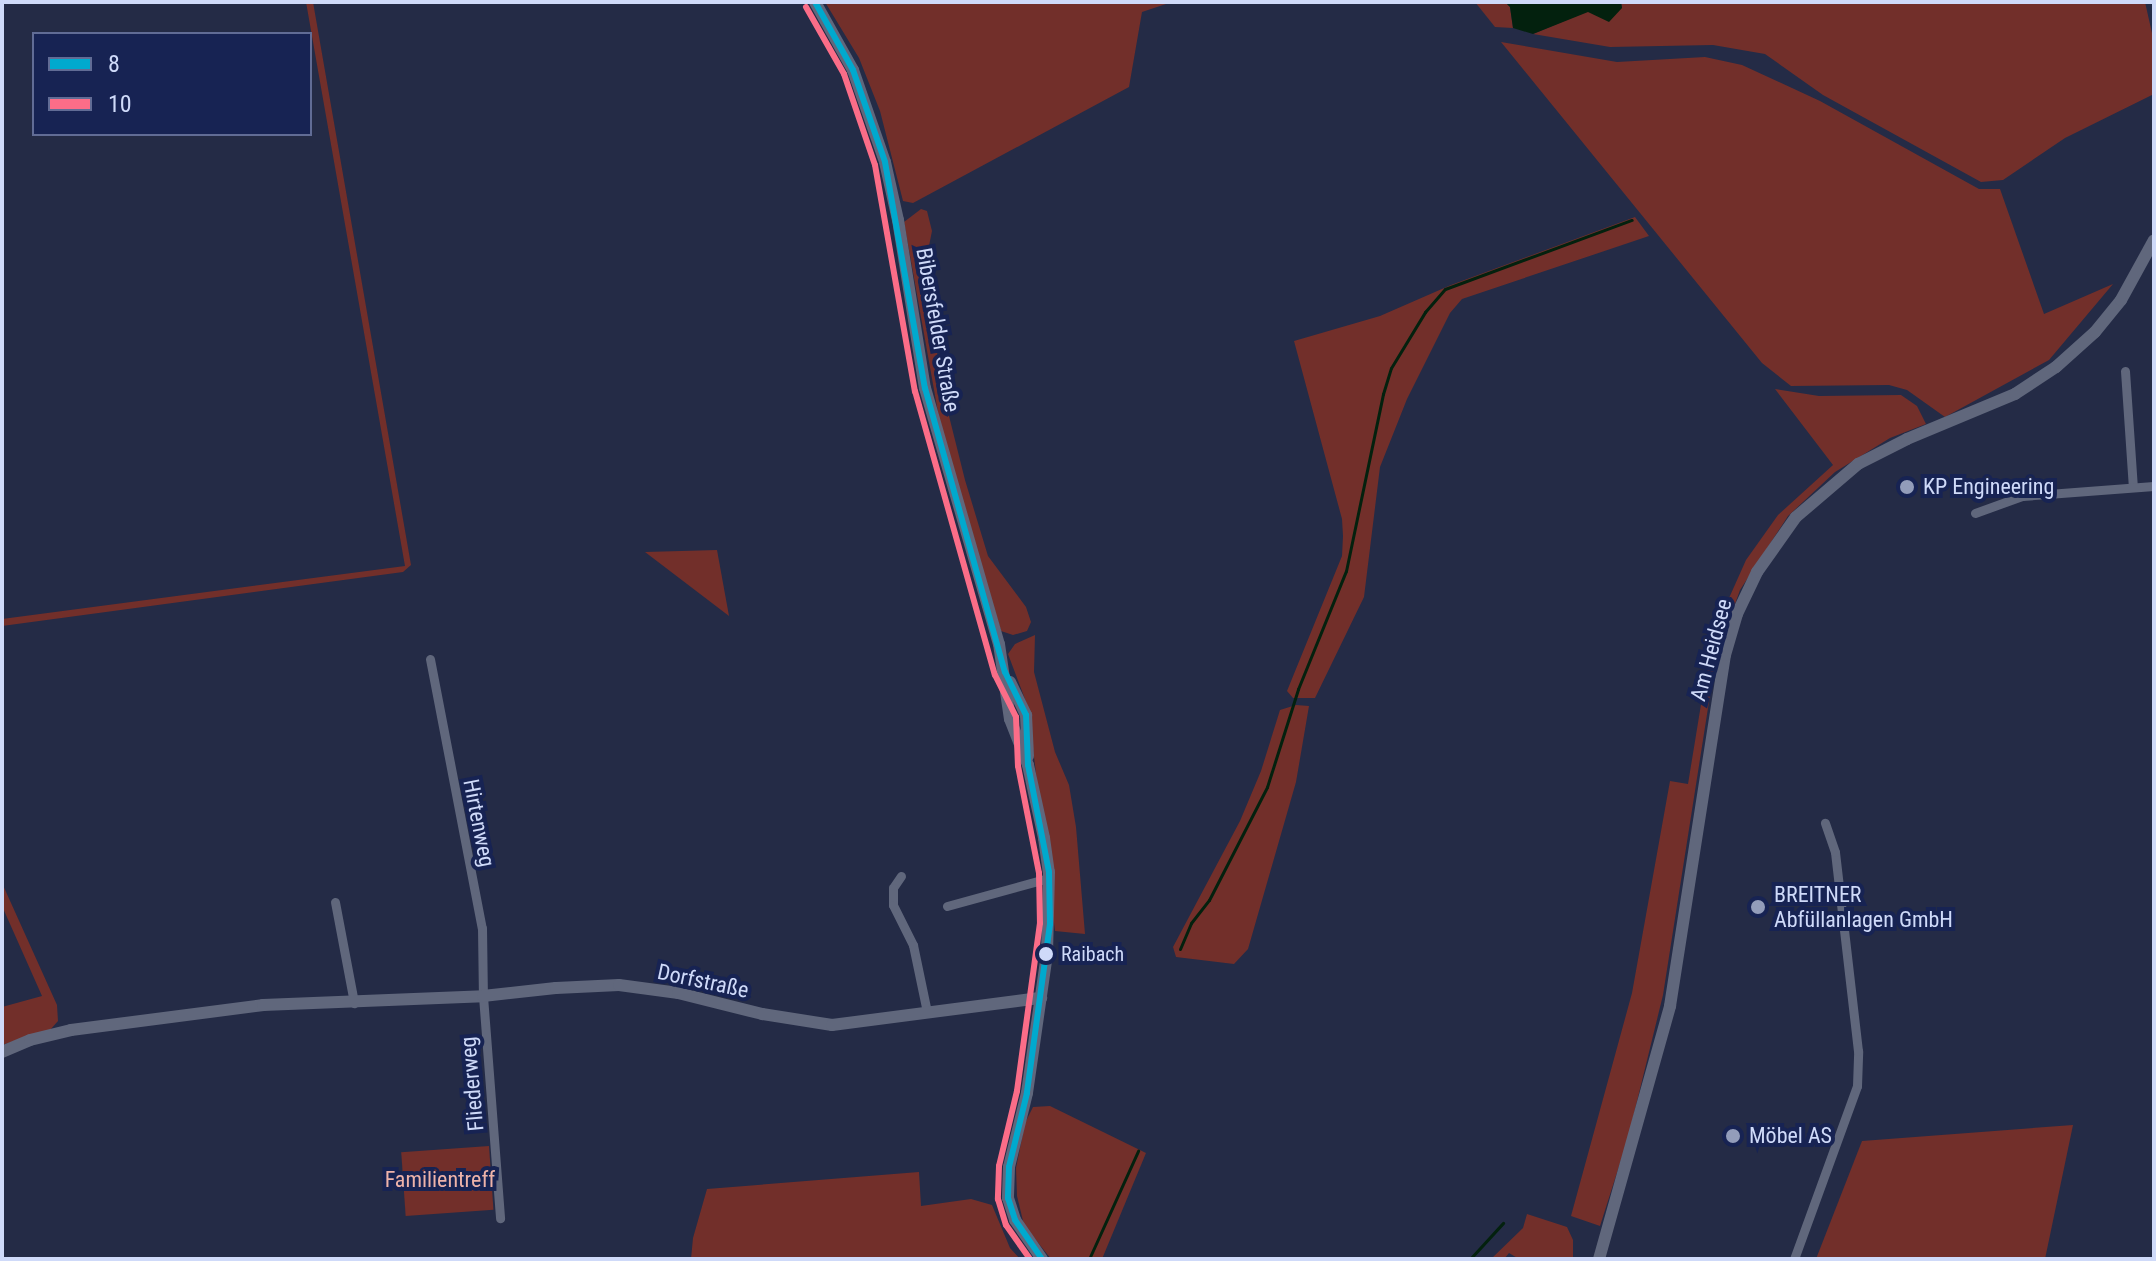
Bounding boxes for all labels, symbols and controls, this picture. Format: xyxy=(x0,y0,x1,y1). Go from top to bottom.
legend xyxy=(32,32,312,136)
text: 8 xyxy=(108,50,120,78)
text: 10 xyxy=(108,90,132,118)
street label: Bibersfelder Straße xyxy=(911,246,965,414)
place label: KP Engineering xyxy=(1923,474,2054,500)
marker: KP Engineering xyxy=(1898,478,1916,496)
street label: Am Heidsee xyxy=(1685,596,1737,704)
street label: Hirtenweg xyxy=(458,777,500,869)
place label: BREITNER Abfüllanlagen GmbH xyxy=(1774,881,1953,932)
marker: BREITNER Abfüllanlagen GmbH xyxy=(1749,898,1767,916)
place label: Raibach xyxy=(1061,942,1124,966)
marker: Raibach xyxy=(1038,946,1054,962)
street label: Dorfstraße xyxy=(655,958,751,1004)
street label: Fliederweg xyxy=(455,1036,489,1132)
place label: Möbel AS xyxy=(1749,1123,1832,1149)
marker: Möbel AS xyxy=(1724,1127,1742,1145)
park label: Familientreff xyxy=(385,1167,495,1193)

